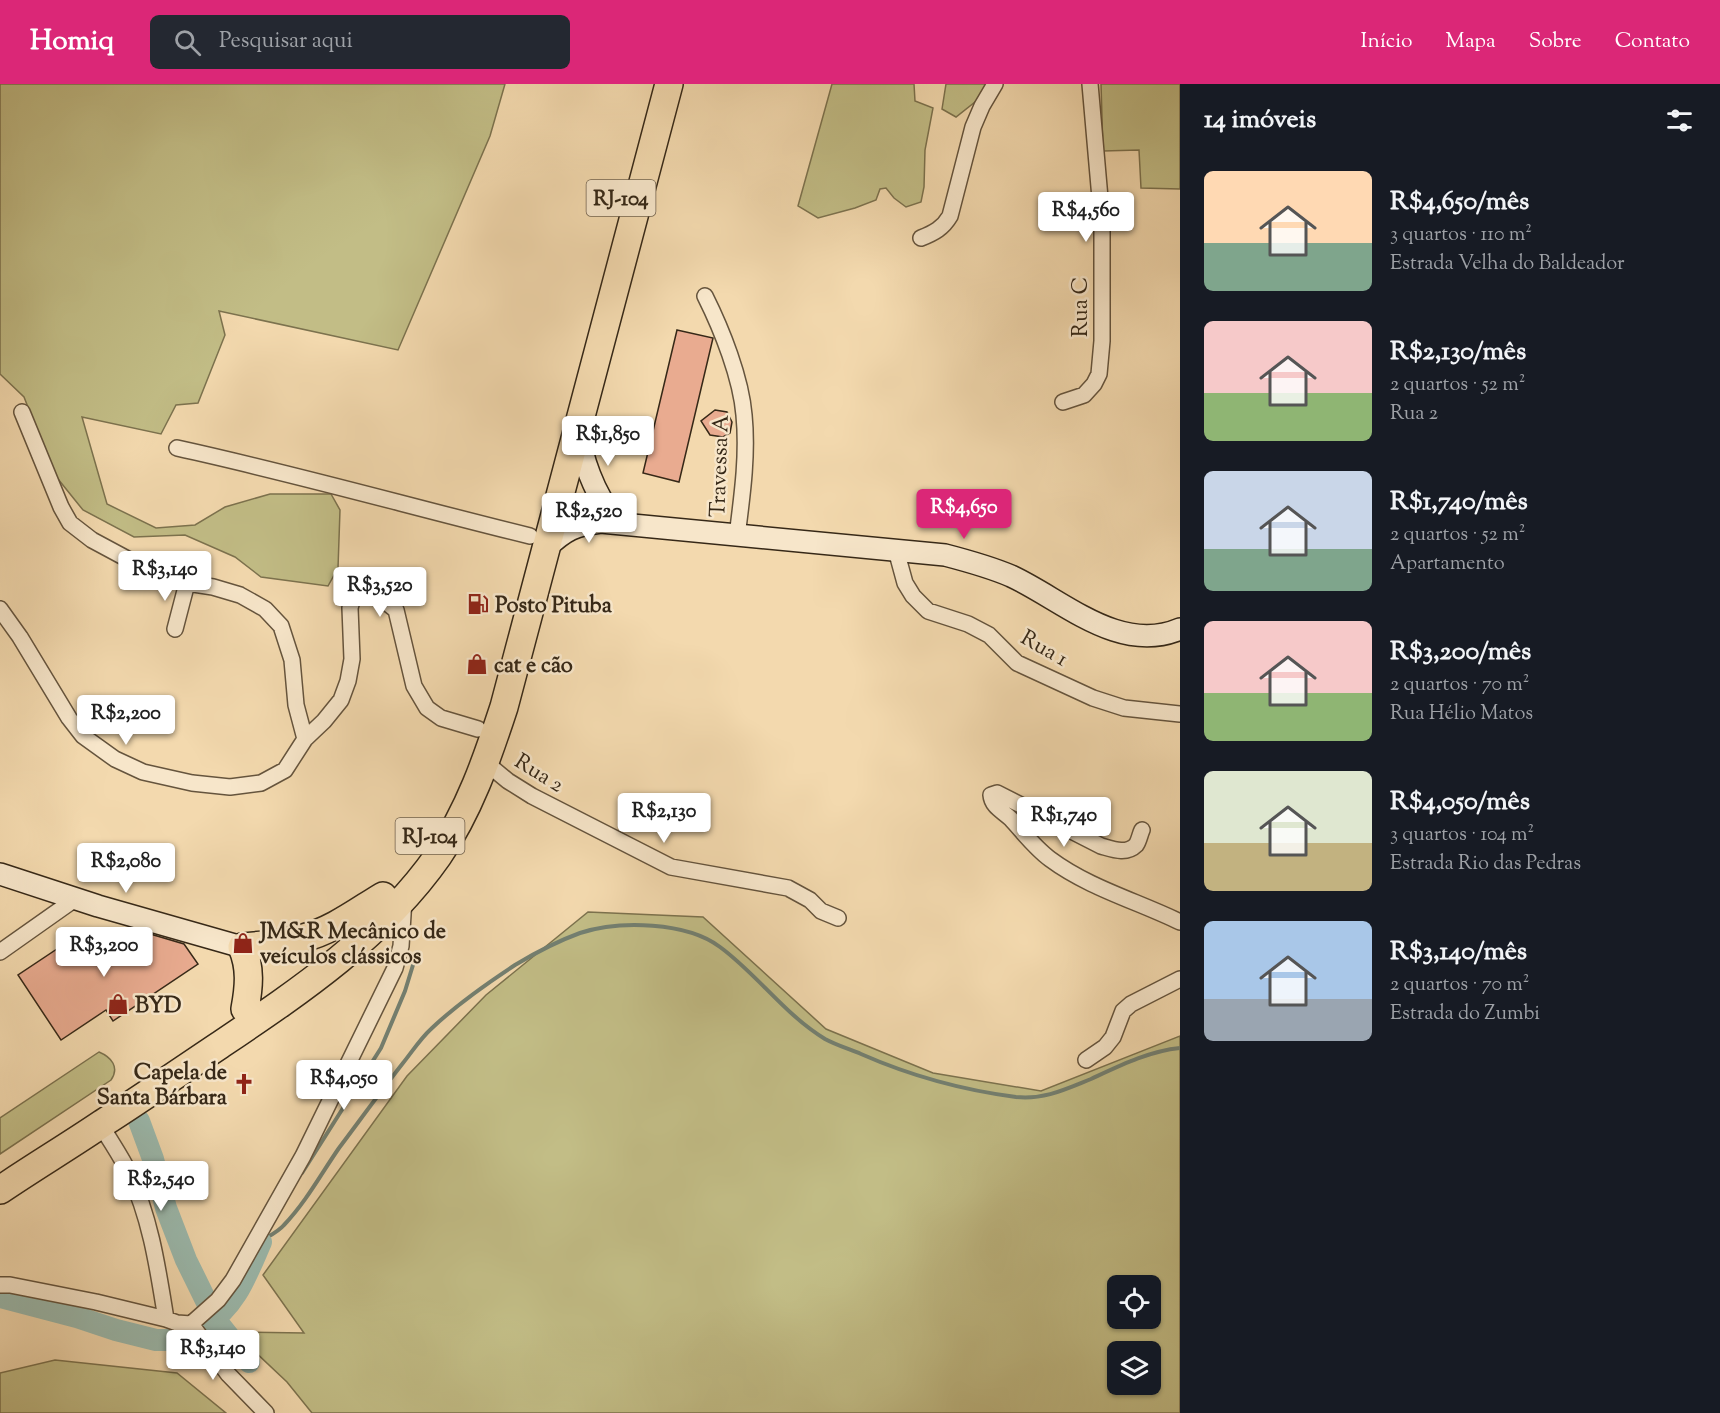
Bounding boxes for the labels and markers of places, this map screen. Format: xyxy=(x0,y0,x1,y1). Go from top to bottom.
pin: R$4,560 xyxy=(1031,192,1141,243)
pin: R$1,850 xyxy=(553,416,663,467)
pin: R$4,650 xyxy=(909,489,1019,540)
pin: R$2,520 xyxy=(534,493,644,544)
pin: R$3,140 xyxy=(110,551,220,602)
pin: R$3,520 xyxy=(325,567,435,618)
place label: Posto Pituba xyxy=(495,591,613,623)
fuel station icon: Posto Pituba xyxy=(466,592,490,616)
place label: cat e cão xyxy=(494,651,573,683)
shop icon: cat e cão xyxy=(465,652,489,676)
pin: R$2,200 xyxy=(71,695,181,746)
pin: R$2,130 xyxy=(609,793,719,844)
pin: R$1,740 xyxy=(1009,797,1119,848)
pin: R$2,080 xyxy=(71,843,181,894)
place label: JM&R Mecânico de veículos clássicos xyxy=(258,917,446,974)
pin: R$3,200 xyxy=(49,927,159,978)
shop icon: JM&R Mecânico de veículos clássicos xyxy=(231,931,255,955)
place label: BYD xyxy=(135,991,181,1023)
shop icon: BYD xyxy=(106,992,130,1016)
place label: Capela de Santa Bárbara xyxy=(97,1058,228,1115)
pin: R$4,050 xyxy=(289,1060,399,1111)
church icon: Capela de Santa Bárbara xyxy=(232,1072,256,1096)
pin: R$2,540 xyxy=(106,1161,216,1212)
pin: R$3,140 xyxy=(158,1330,268,1381)

